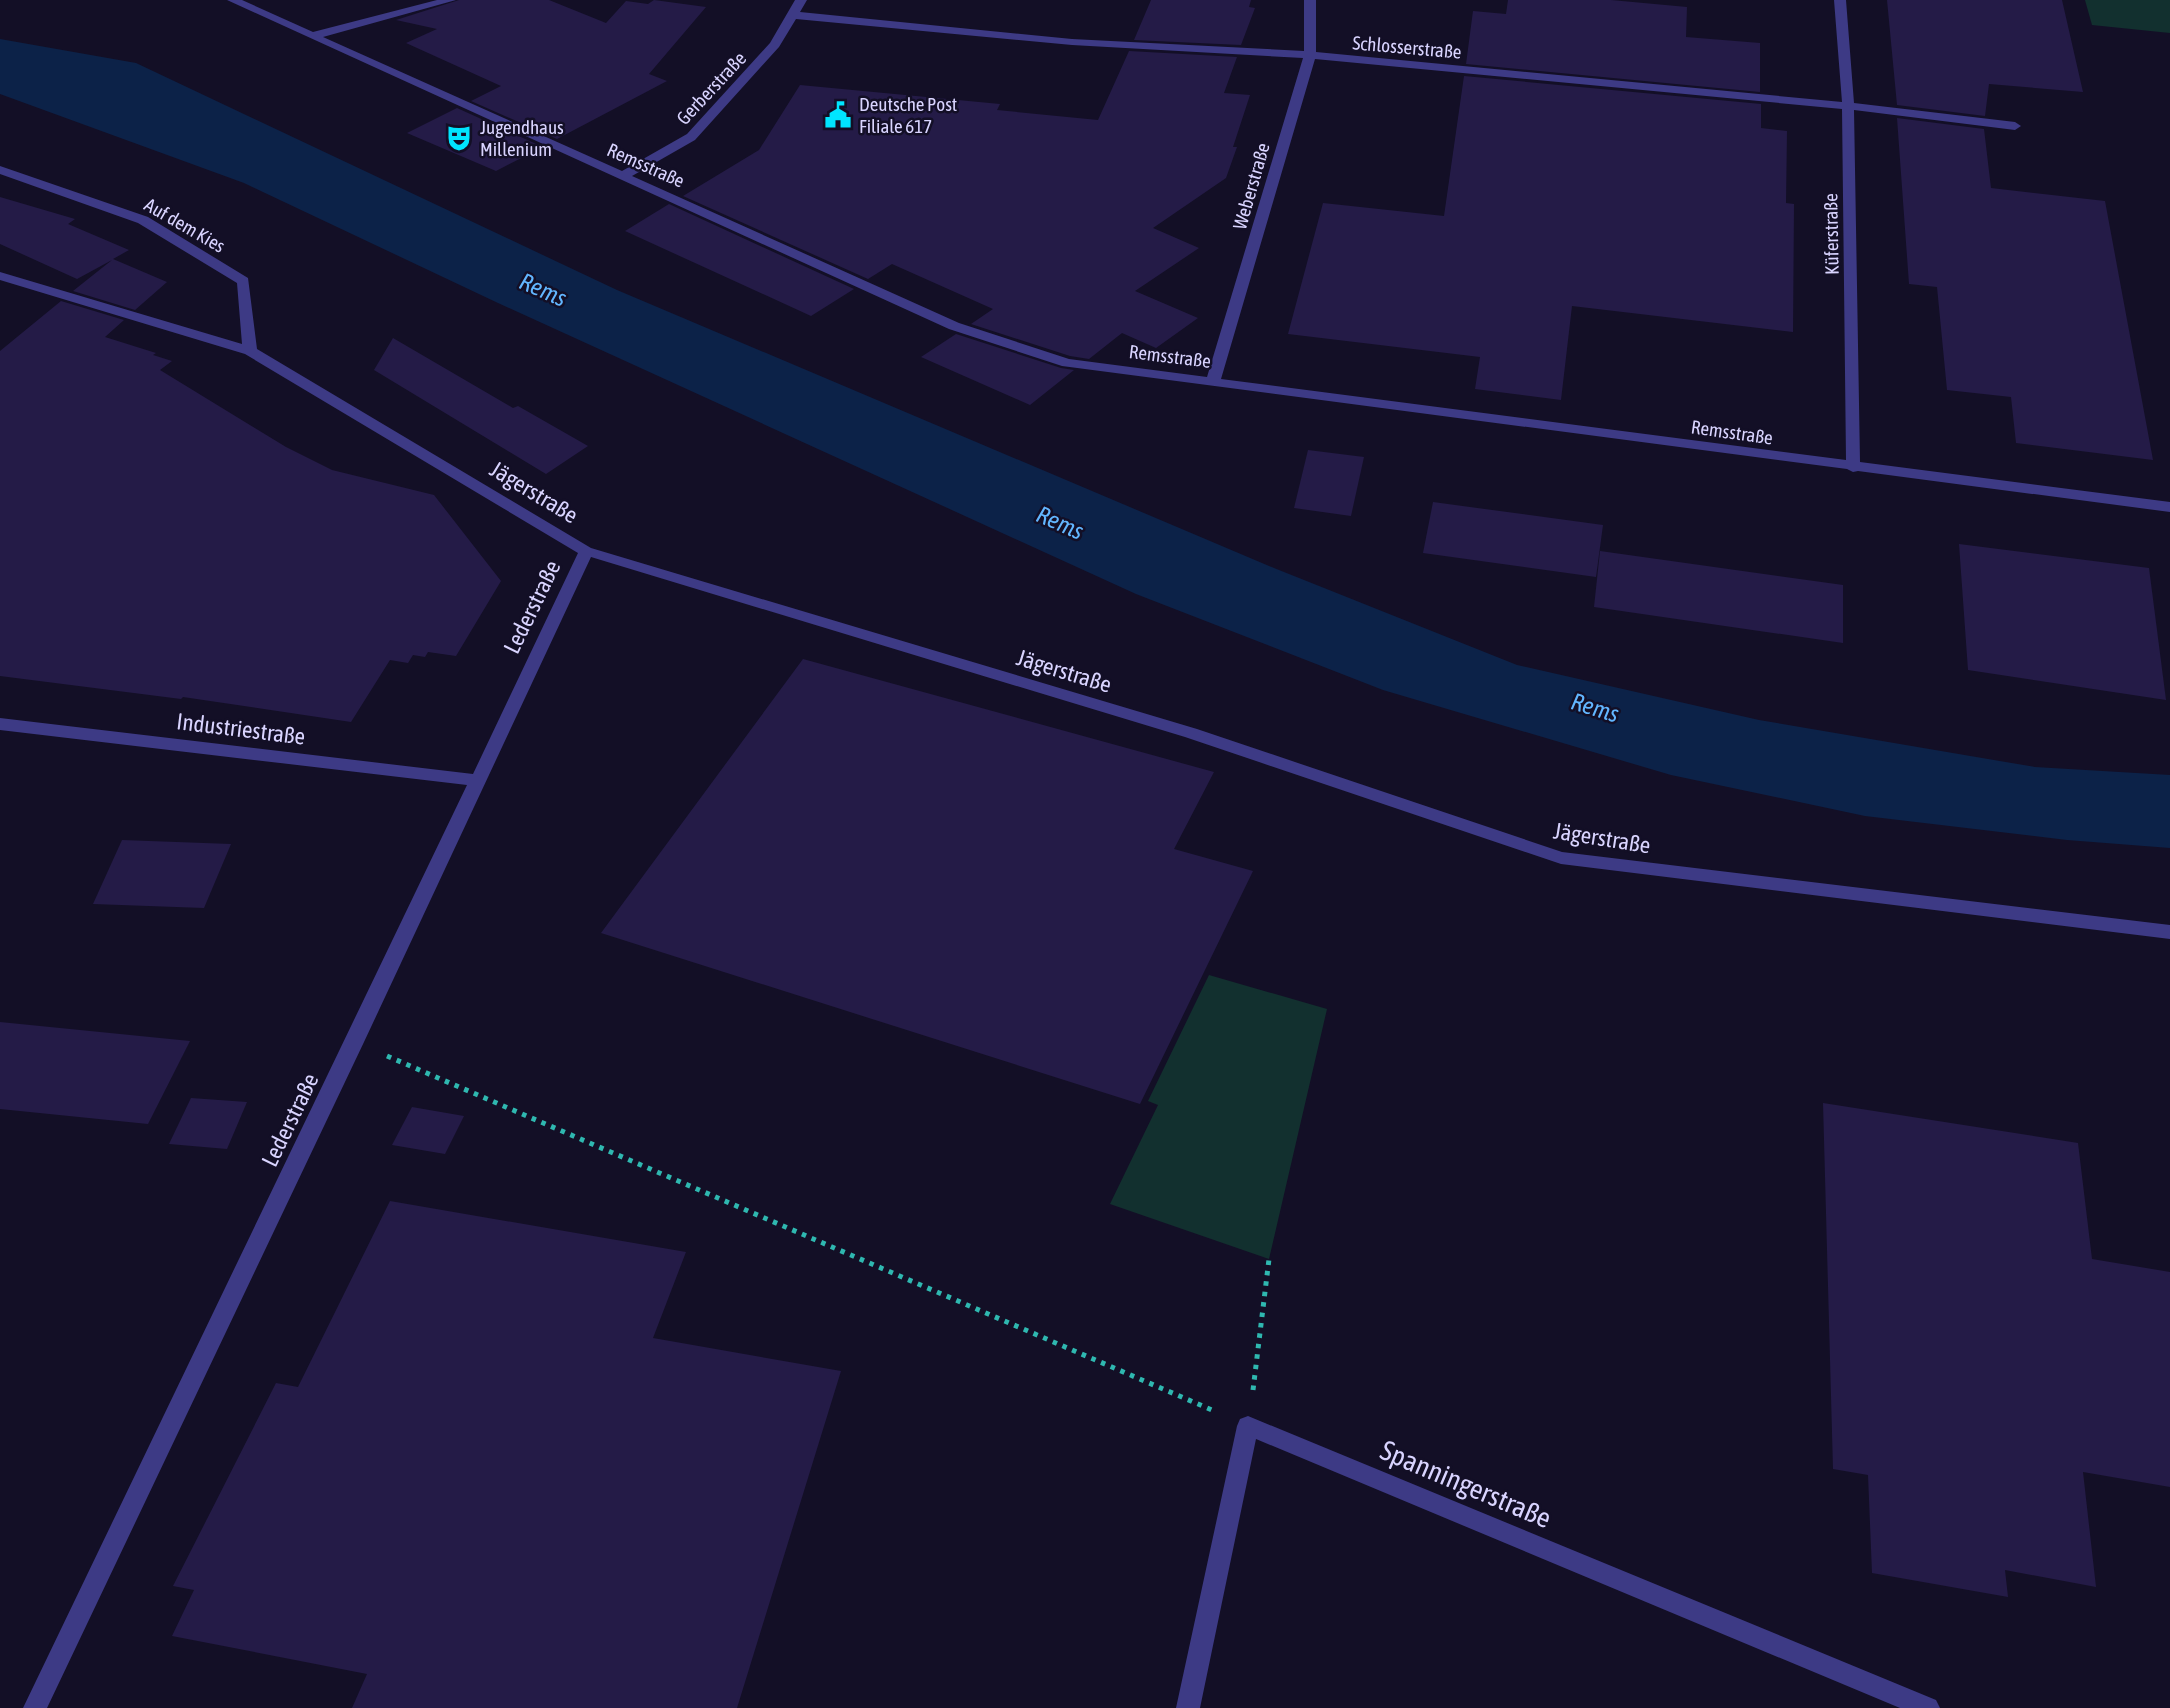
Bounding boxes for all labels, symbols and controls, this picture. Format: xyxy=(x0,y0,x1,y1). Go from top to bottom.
street label: Schlosserstraße xyxy=(1352,31,1462,63)
street label: Gerberstraße xyxy=(672,47,750,129)
place label: Deutsche Post Filiale 617 xyxy=(859,93,957,137)
public building icon: Deutsche Post Filiale 617 xyxy=(823,100,853,130)
place label: Jugendhaus Millenium xyxy=(480,116,564,160)
theatre icon: Jugendhaus Millenium xyxy=(444,123,474,153)
street label: Remsstraße xyxy=(604,138,688,192)
street label: Weberstraße xyxy=(1228,140,1274,232)
street label: Auf dem Kies xyxy=(141,193,229,257)
street label: Küferstraße xyxy=(1819,193,1843,275)
water label: Rems xyxy=(515,267,571,312)
street label: Remsstraße xyxy=(1128,340,1212,372)
street label: Remsstraße xyxy=(1690,415,1774,449)
street label: Jägerstraße xyxy=(485,456,583,528)
water label: Rems xyxy=(1032,500,1088,545)
street label: Lederstraße xyxy=(498,556,566,658)
street label: Jägerstraße xyxy=(1013,644,1115,698)
water label: Rems xyxy=(1568,687,1622,728)
street label: Industriestraße xyxy=(175,708,307,750)
street label: Jägerstraße xyxy=(1552,818,1652,858)
street label: Lederstraße xyxy=(256,1069,324,1171)
street label: Spanningerstraße xyxy=(1376,1434,1556,1534)

